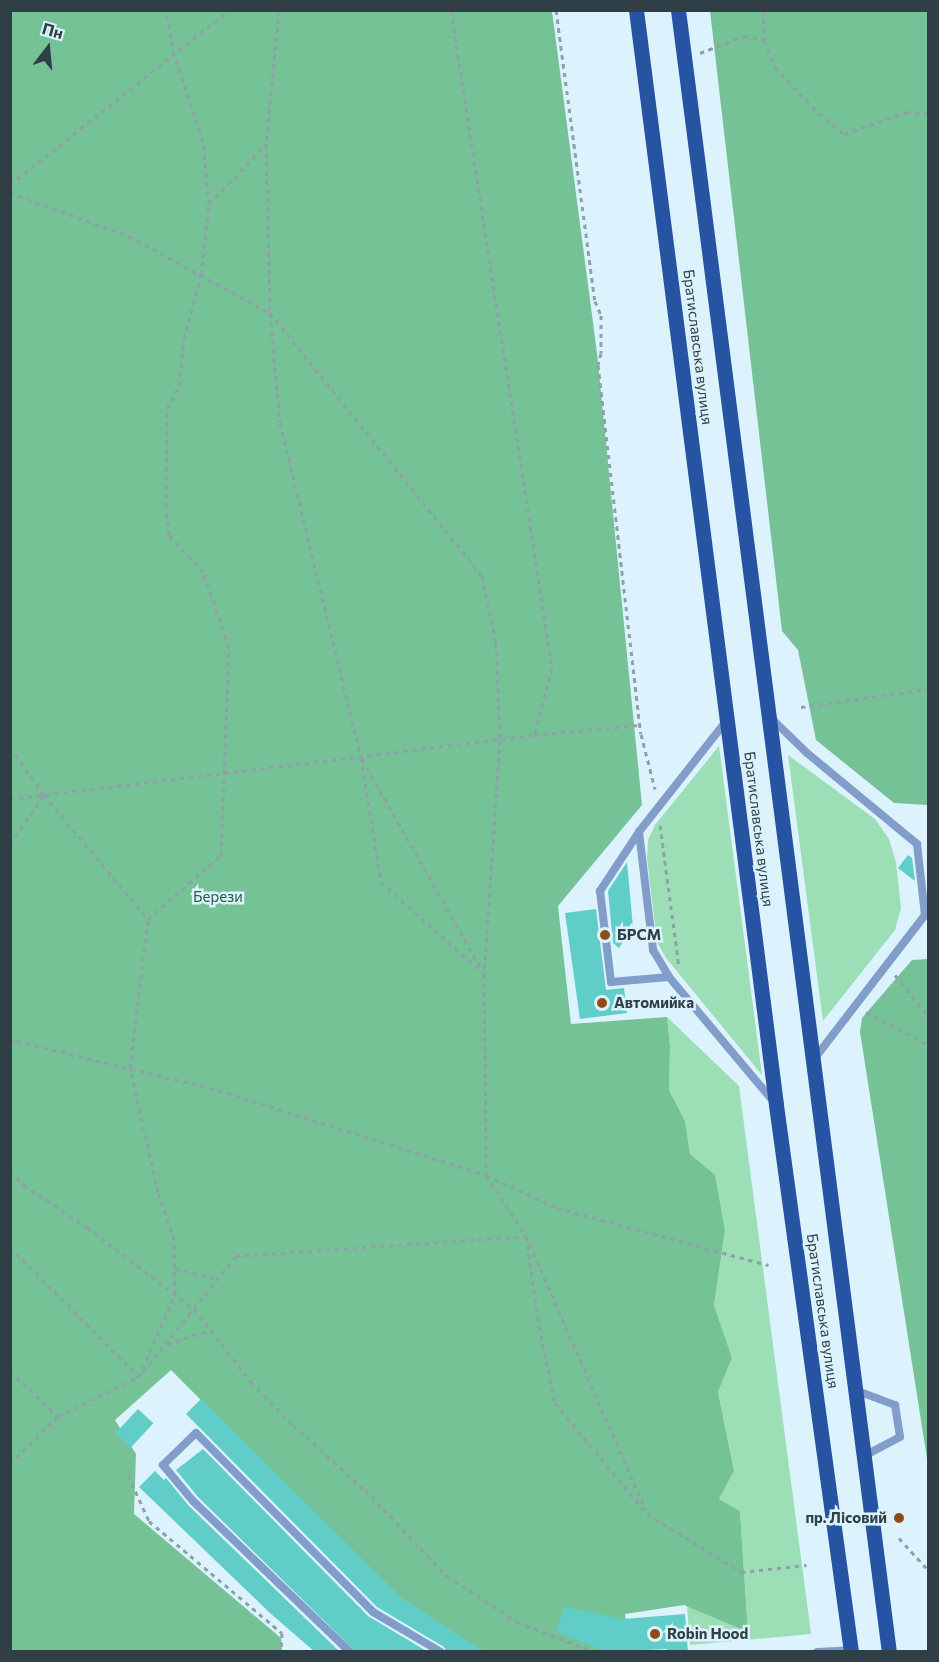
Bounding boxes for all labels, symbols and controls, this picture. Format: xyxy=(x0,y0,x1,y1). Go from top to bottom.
north arrow xyxy=(18,18,78,78)
text: Пн xyxy=(40,18,66,42)
street label: Братиславська вулиця xyxy=(680,268,716,426)
street label: Братиславська вулиця xyxy=(741,750,777,908)
park label: Берези xyxy=(193,888,243,906)
place label: БРСМ xyxy=(617,926,661,944)
marker: БРСМ xyxy=(598,928,612,942)
place label: Автомийка xyxy=(614,994,694,1012)
marker: Автомийка xyxy=(595,996,609,1010)
street label: Братиславська вулиця xyxy=(803,1232,843,1390)
place label: пр. Лісовий xyxy=(805,1509,887,1527)
marker: пр. Лісовий xyxy=(892,1511,906,1525)
place label: Robin Hood xyxy=(667,1625,748,1643)
marker: Robin Hood xyxy=(648,1627,662,1641)

